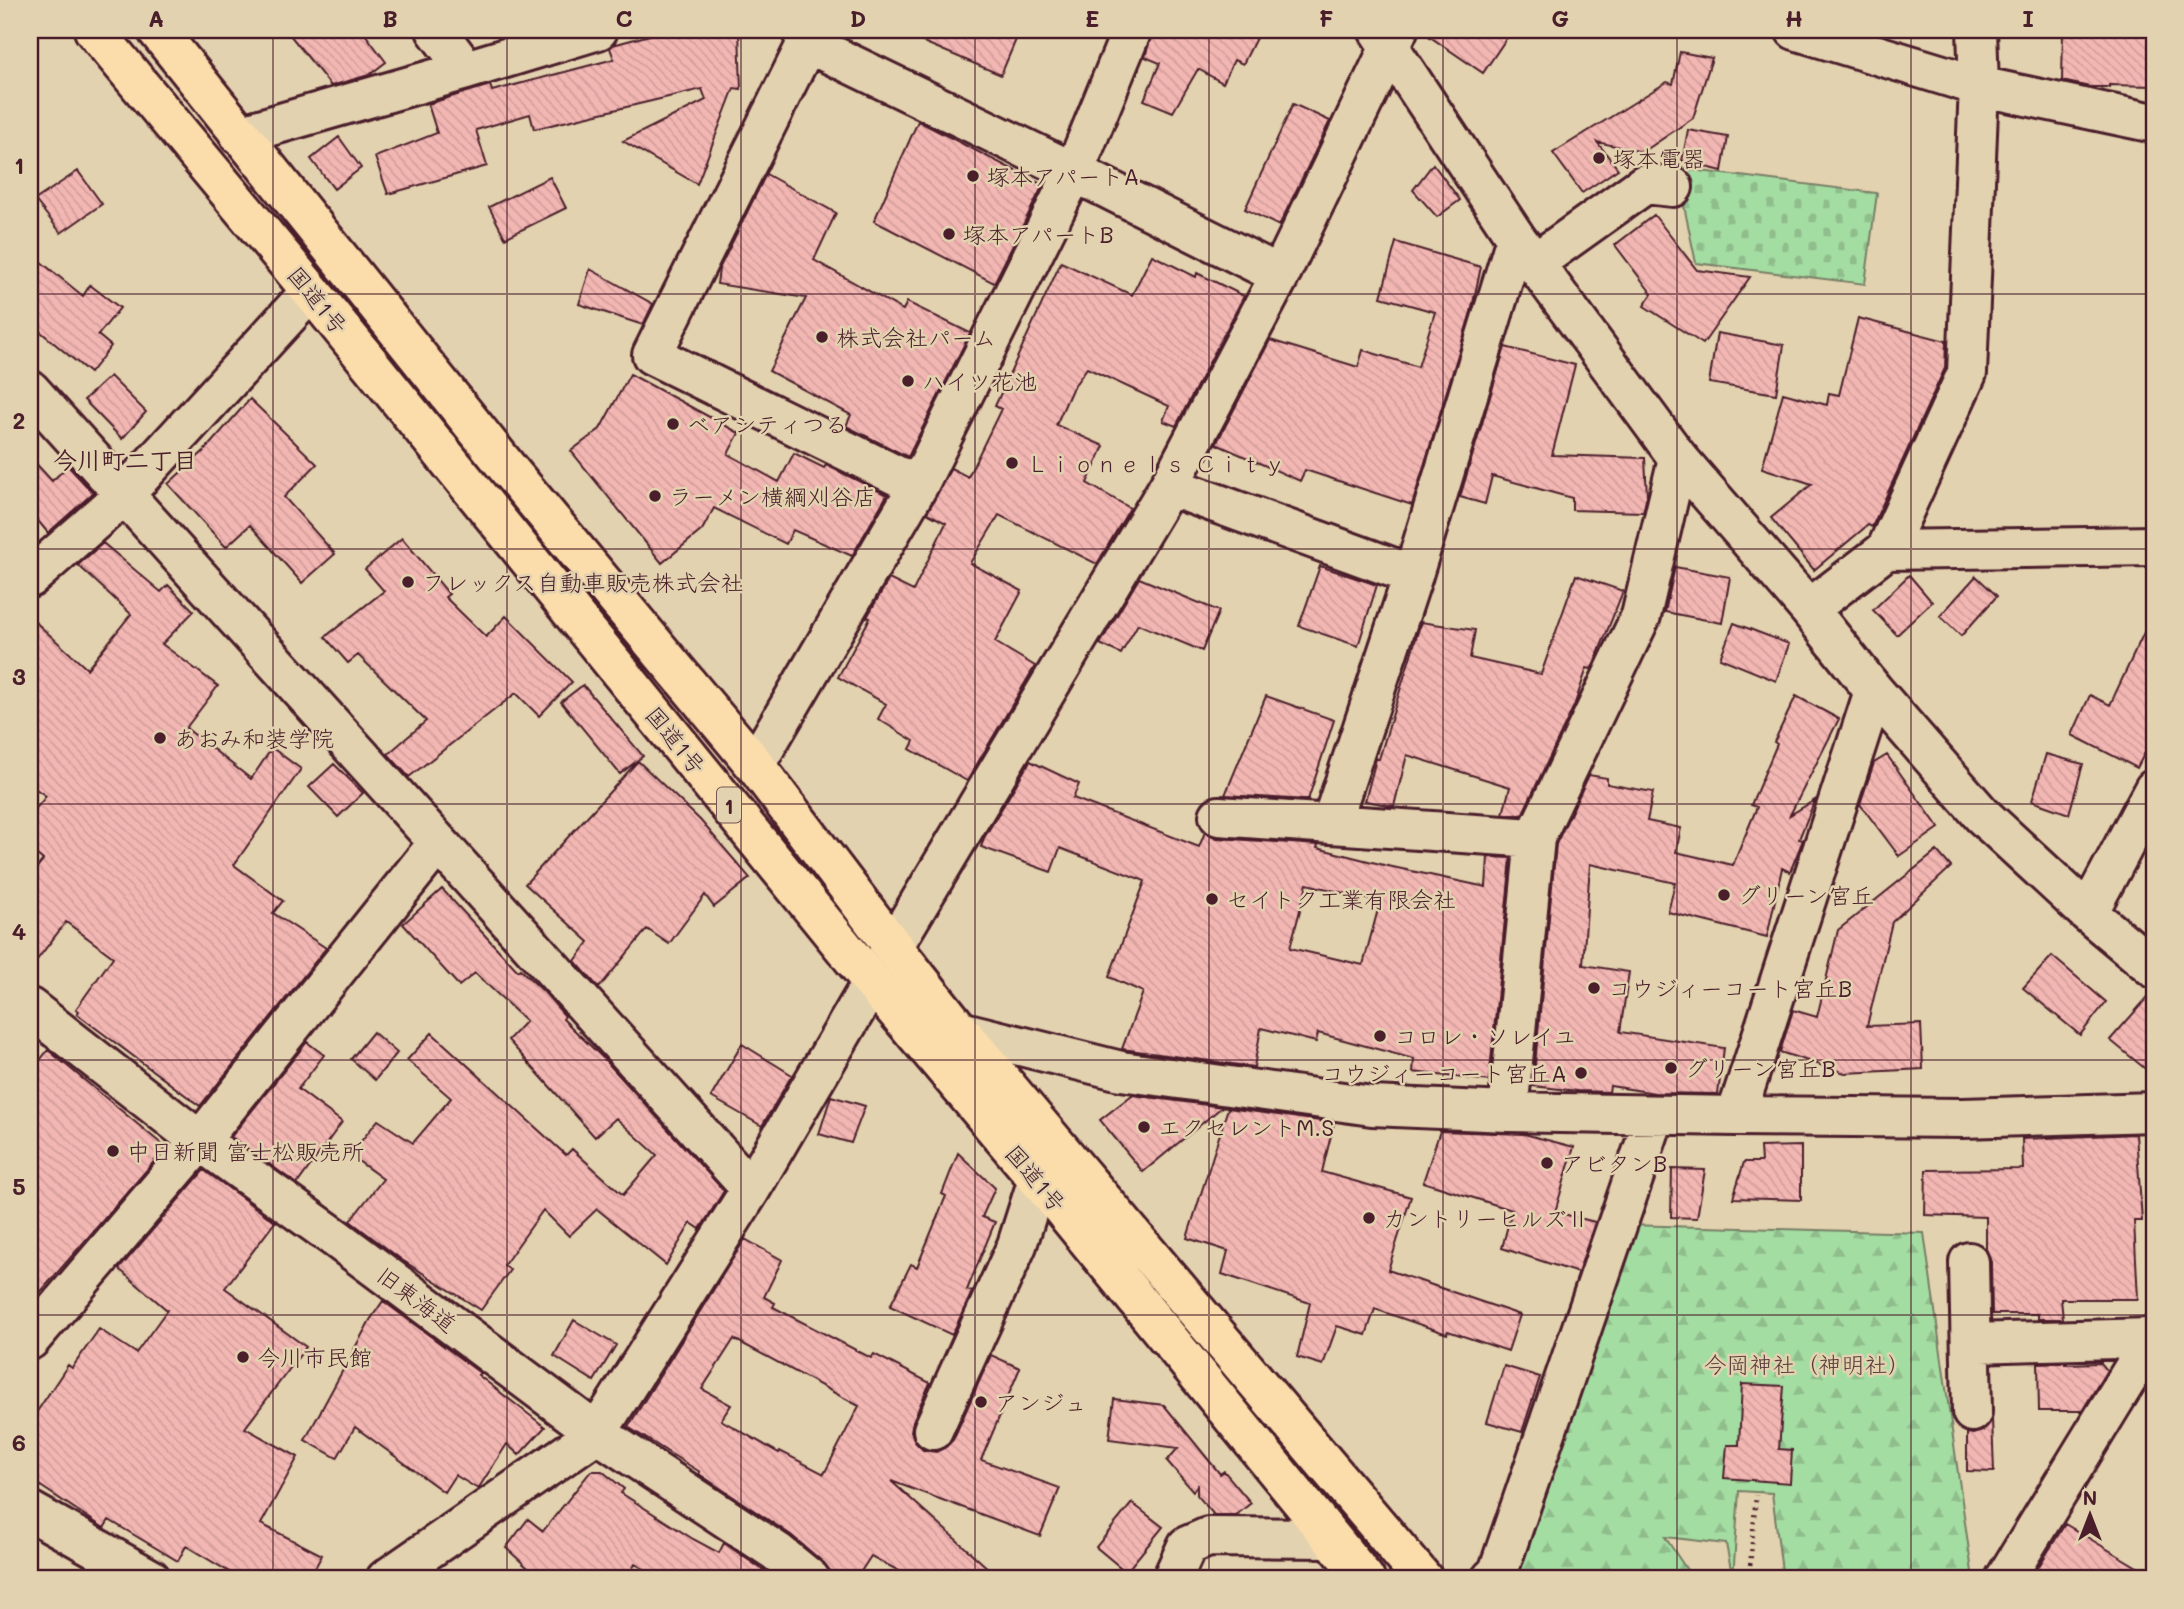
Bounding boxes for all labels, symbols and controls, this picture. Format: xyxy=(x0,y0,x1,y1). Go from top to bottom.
text: A xyxy=(148,3,164,33)
text: B xyxy=(382,3,398,33)
text: C xyxy=(615,3,633,33)
text: D xyxy=(850,3,866,33)
text: E xyxy=(1085,3,1099,33)
text: F xyxy=(1319,3,1333,33)
text: G xyxy=(1551,3,1569,33)
text: H xyxy=(1785,3,1803,33)
text: I xyxy=(2022,3,2034,33)
place label: 塚本電器 xyxy=(1613,143,1705,173)
text: 1 xyxy=(14,150,24,180)
marker: 塚本電器 xyxy=(1591,150,1607,166)
place label: 塚本アパートA xyxy=(987,161,1140,191)
marker: 塚本アパートA xyxy=(965,168,981,184)
place label: 塚本アパートB xyxy=(963,219,1114,249)
marker: 塚本アパートB xyxy=(941,226,957,242)
street label: 国道1号 xyxy=(281,260,355,340)
place label: 株式会社パーム xyxy=(836,322,996,352)
marker: 株式会社パーム xyxy=(814,329,830,345)
place label: ハイツ花池 xyxy=(922,366,1037,396)
marker: ハイツ花池 xyxy=(900,373,916,389)
text: 2 xyxy=(13,405,25,435)
place label: ベアシティつる xyxy=(687,409,848,439)
marker: ベアシティつる xyxy=(665,416,681,432)
district label: 今川町二丁目 xyxy=(53,444,197,475)
place label: Ｌｉｏｎｅｌｓ Ｃｉｔｙ xyxy=(1026,448,1286,478)
marker: Ｌｉｏｎｅｌｓ Ｃｉｔｙ xyxy=(1004,455,1020,471)
place label: ラーメン横綱刈谷店 xyxy=(669,481,876,511)
marker: ラーメン横綱刈谷店 xyxy=(647,488,663,504)
place label: フレックス自動車販売株式会社 xyxy=(422,567,744,597)
marker: フレックス自動車販売株式会社 xyxy=(400,574,416,590)
text: 3 xyxy=(12,661,26,691)
street label: 国道1号 xyxy=(639,700,713,780)
place label: あおみ和装学院 xyxy=(174,723,334,753)
marker: あおみ和装学院 xyxy=(152,730,168,746)
road number: 1 xyxy=(717,788,741,822)
place label: グリーン宮丘 xyxy=(1738,880,1875,910)
place label: セイトク工業有限会社 xyxy=(1226,884,1456,914)
marker: グリーン宮丘 xyxy=(1716,887,1732,903)
marker: セイトク工業有限会社 xyxy=(1204,891,1220,907)
text: 4 xyxy=(12,916,26,946)
place label: コウジィーコート宮丘B xyxy=(1608,973,1852,1003)
marker: コウジィーコート宮丘B xyxy=(1586,980,1602,996)
place label: コロレ・ソレイユ xyxy=(1394,1021,1576,1051)
marker: コロレ・ソレイユ xyxy=(1372,1028,1388,1044)
place label: グリーン宮丘B xyxy=(1685,1053,1836,1083)
place label: コウジィーコート宮丘A xyxy=(1321,1058,1567,1088)
marker: グリーン宮丘B xyxy=(1663,1060,1679,1076)
marker: コウジィーコート宮丘A xyxy=(1573,1065,1589,1081)
place label: エクセレントM.S xyxy=(1158,1112,1334,1142)
marker: エクセレントM.S xyxy=(1136,1119,1152,1135)
place label: 中日新聞 富士松販売所 xyxy=(127,1136,364,1166)
street label: 国道1号 xyxy=(999,1138,1073,1218)
marker: 中日新聞 富士松販売所 xyxy=(105,1143,121,1159)
place label: アビタンB xyxy=(1561,1148,1667,1178)
marker: アビタンB xyxy=(1539,1155,1555,1171)
text: 5 xyxy=(12,1171,26,1201)
place label: カントリーヒルズⅡ xyxy=(1383,1203,1590,1233)
marker: カントリーヒルズⅡ xyxy=(1361,1210,1377,1226)
street label: 旧東海道 xyxy=(371,1259,463,1339)
place label: 今川市民館 xyxy=(257,1342,372,1372)
marker: 今川市民館 xyxy=(235,1349,251,1365)
park label: 今岡神社（神明社） xyxy=(1704,1349,1911,1379)
place label: アンジュ xyxy=(995,1387,1087,1417)
marker: アンジュ xyxy=(973,1394,989,1410)
text: 6 xyxy=(12,1427,26,1457)
north arrow xyxy=(2054,1480,2124,1550)
text: N xyxy=(2083,1485,2097,1510)

